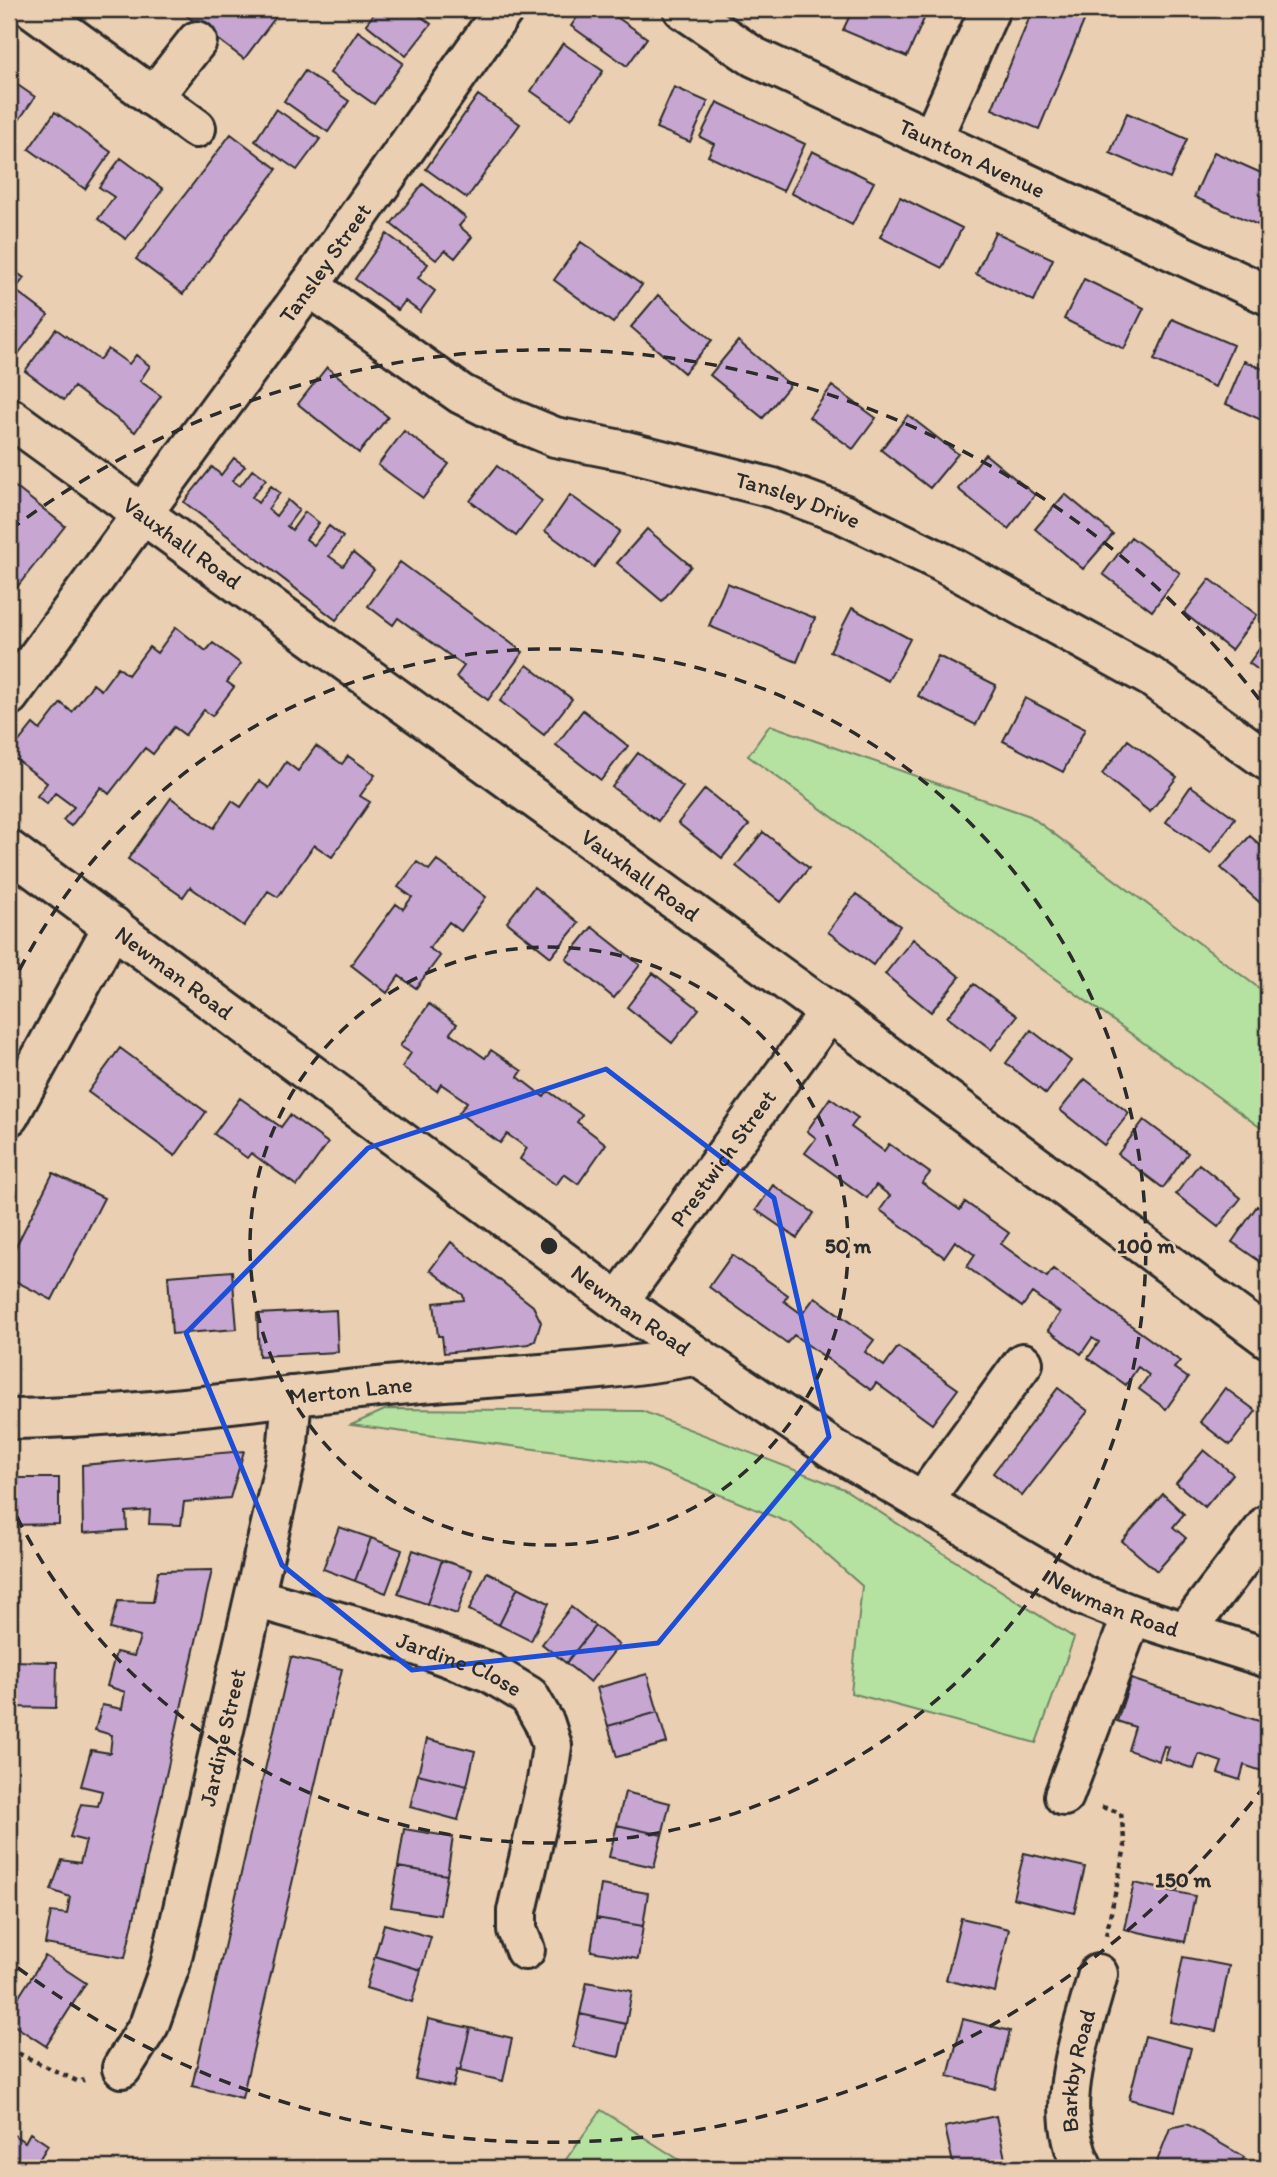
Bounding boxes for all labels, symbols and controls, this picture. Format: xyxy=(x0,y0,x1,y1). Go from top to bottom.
street label: Taunton Avenue xyxy=(894,112,1050,204)
street label: Tansley Street xyxy=(273,198,377,328)
street label: Tansley Drive xyxy=(733,465,865,534)
street label: Vauxhall Road xyxy=(117,490,247,595)
street label: Vauxhall Road xyxy=(576,823,705,927)
street label: Newman Road xyxy=(110,920,239,1026)
street label: Prestwich Street xyxy=(664,1084,782,1232)
text: 50 m xyxy=(825,1233,872,1258)
text: 100 m xyxy=(1117,1233,1175,1258)
centre of rings xyxy=(537,1234,561,1258)
street label: Newman Road xyxy=(566,1258,697,1362)
street label: Merton Lane xyxy=(287,1370,414,1410)
street label: Newman Road xyxy=(1042,1564,1183,1643)
street label: Jardine Close xyxy=(393,1625,527,1703)
street label: Jardine Street xyxy=(193,1665,252,1809)
text: 150 m xyxy=(1155,1867,1211,1892)
street label: Barkby Road xyxy=(1055,2006,1101,2134)

